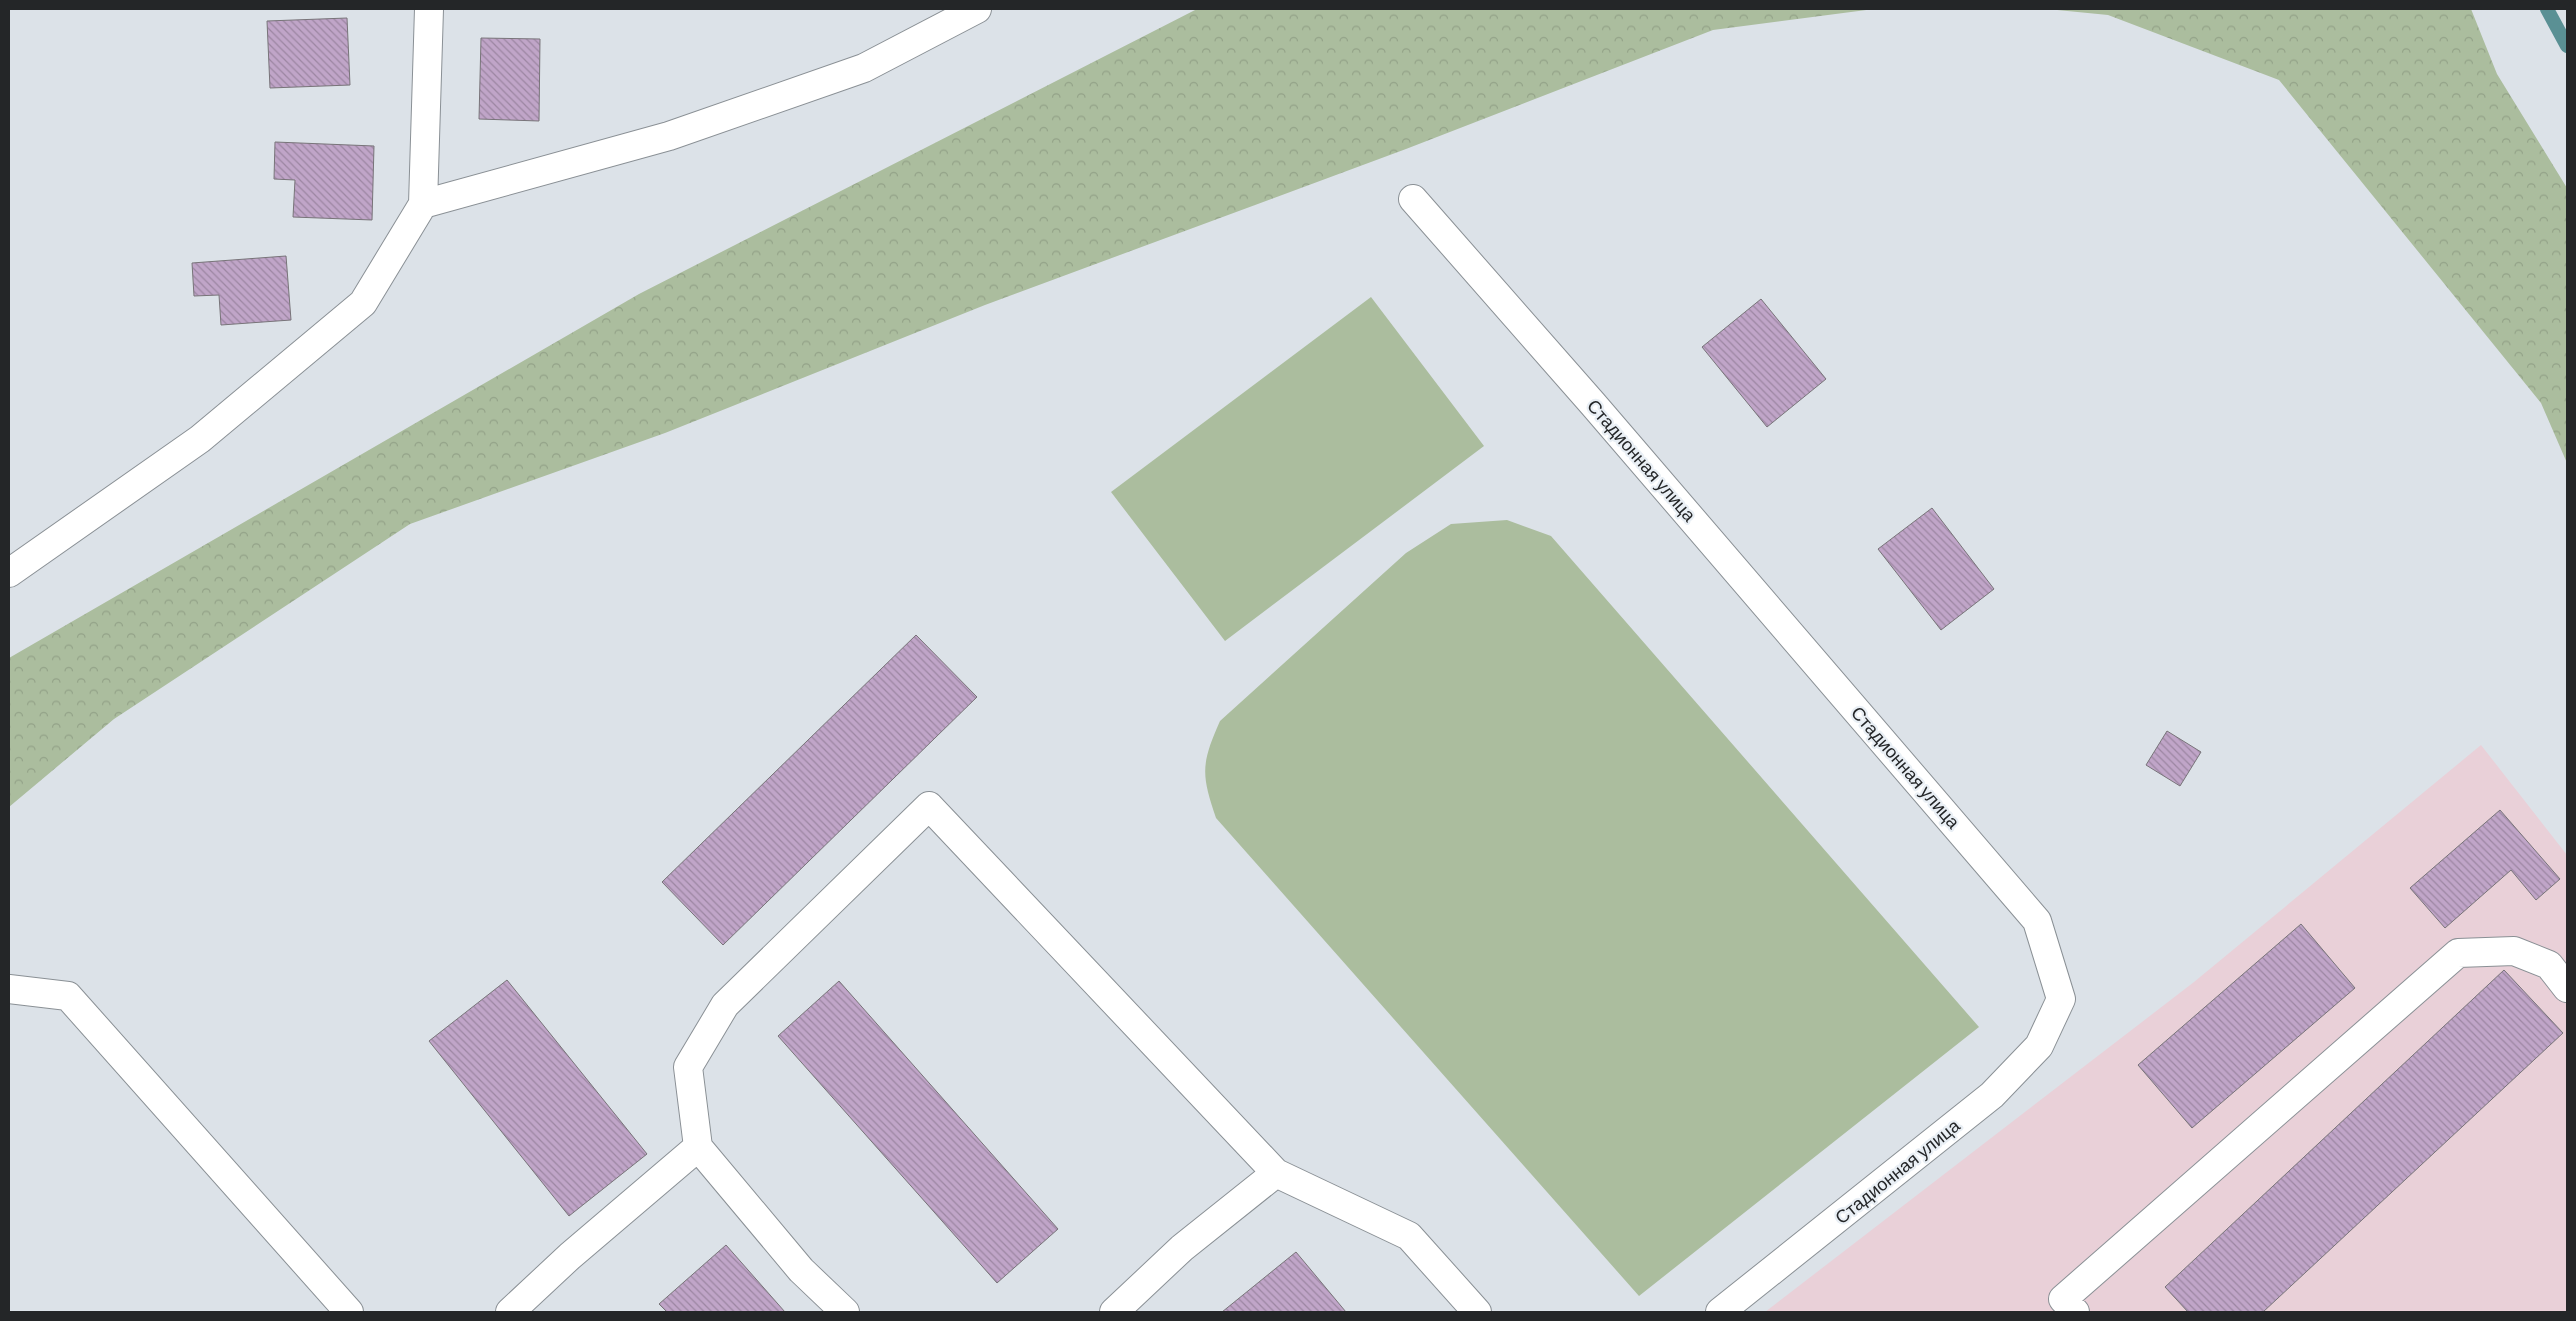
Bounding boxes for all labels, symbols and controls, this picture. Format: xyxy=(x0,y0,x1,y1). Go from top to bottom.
street label: Стадионная улица xyxy=(1583,395,1702,526)
street label: Стадионная улица xyxy=(1847,702,1966,833)
street label: Стадионная улица xyxy=(1830,1113,1965,1228)

